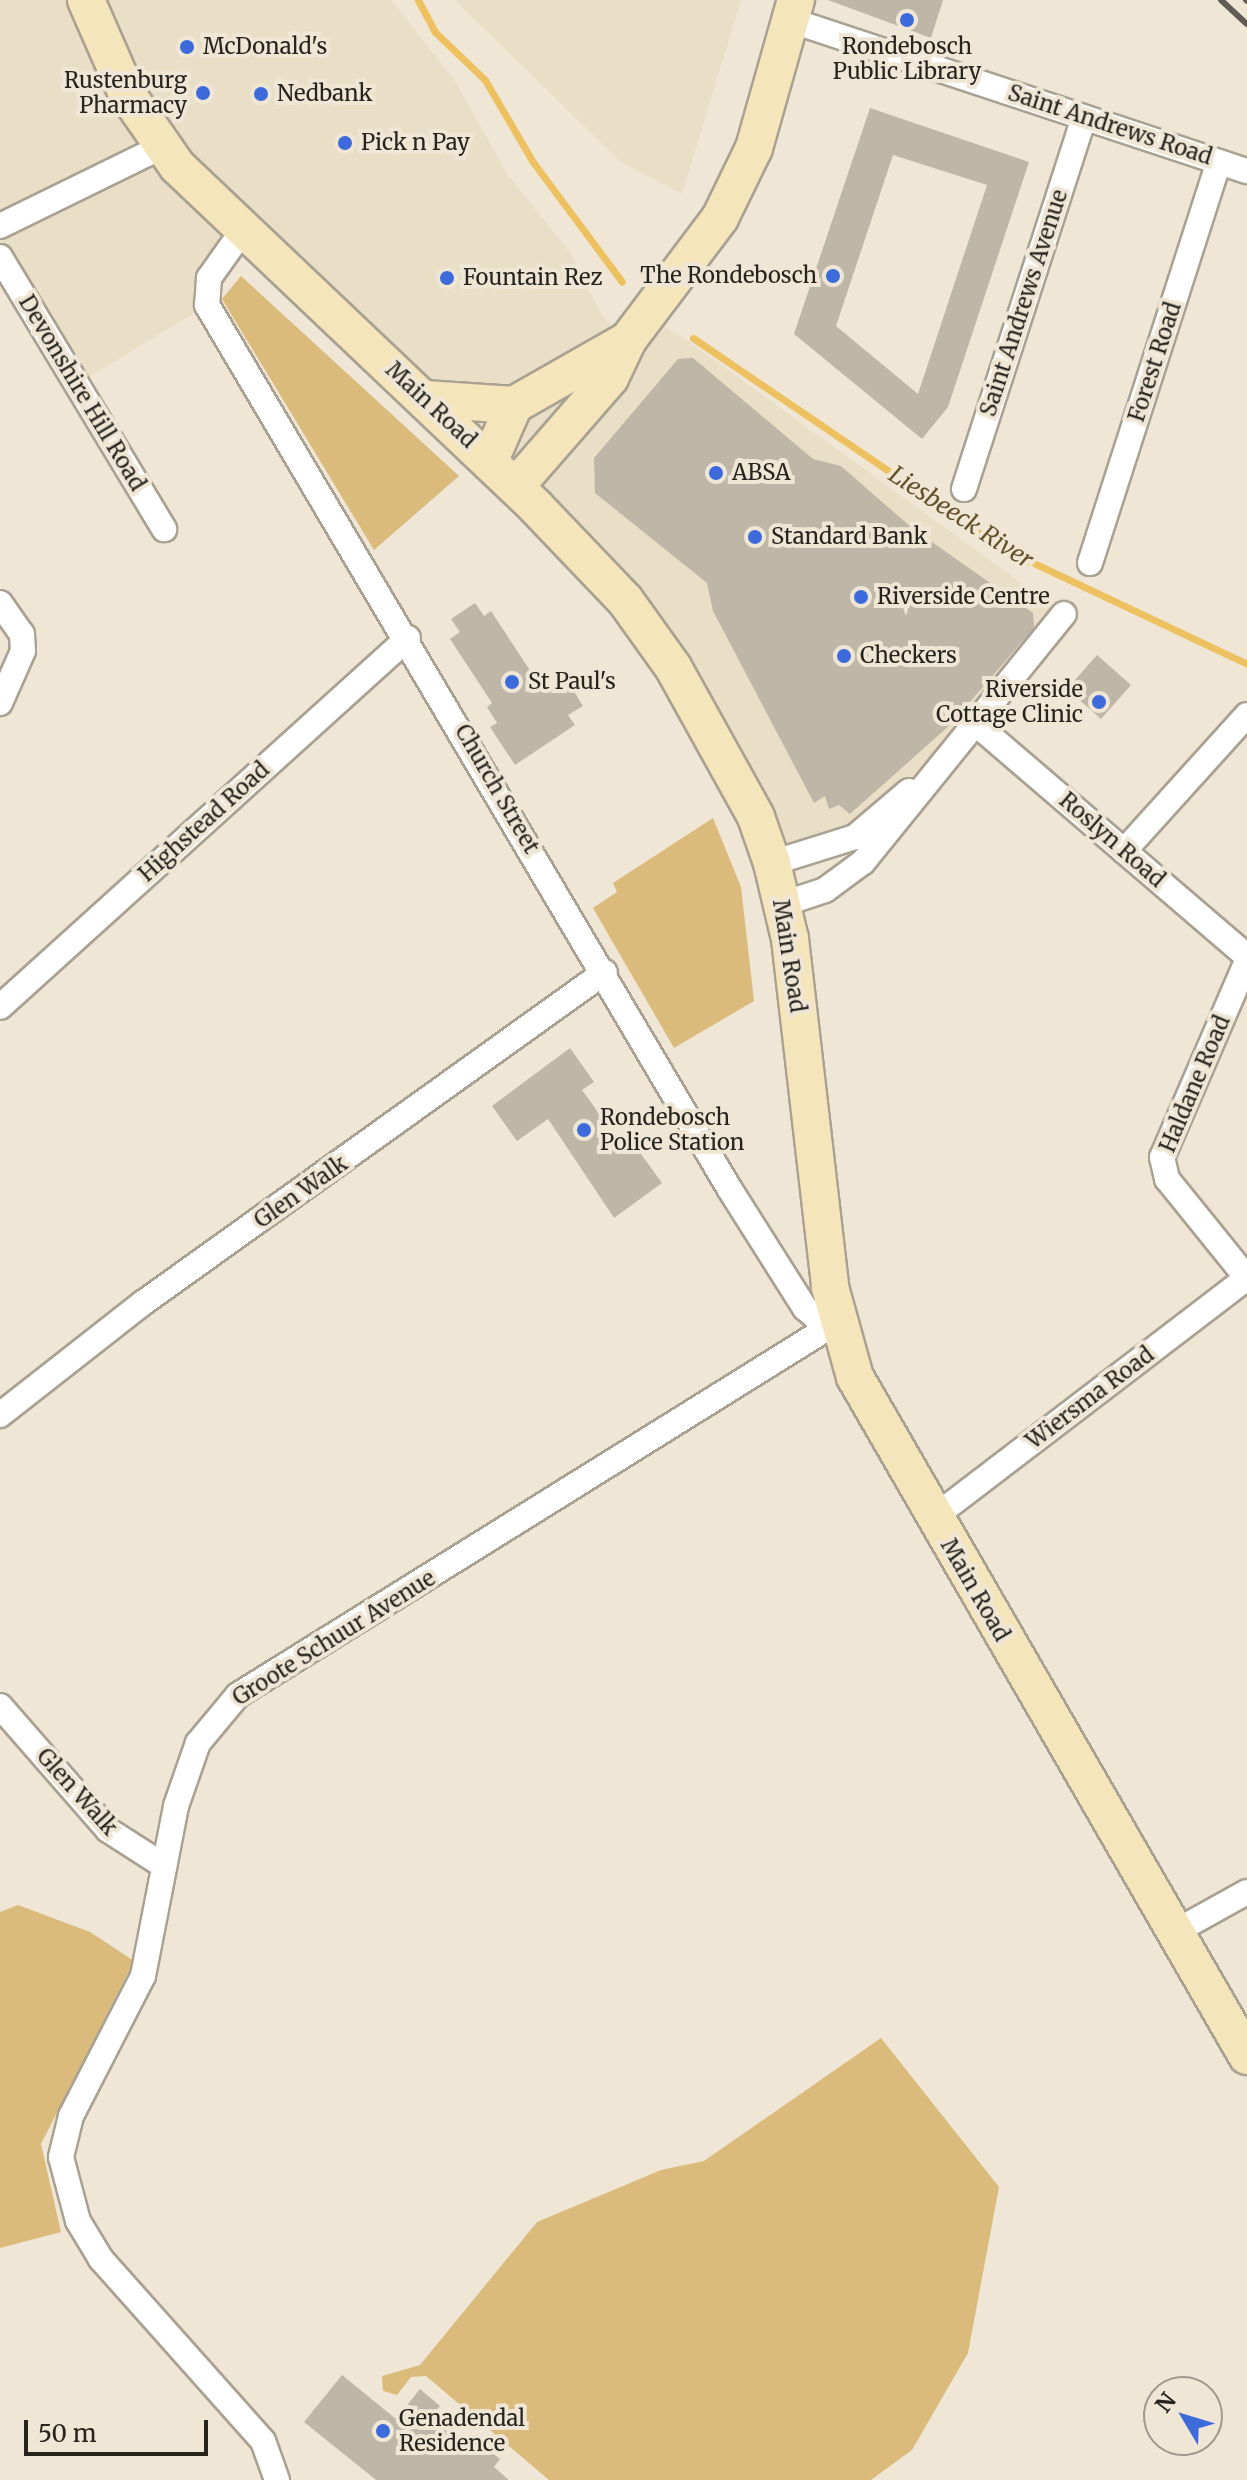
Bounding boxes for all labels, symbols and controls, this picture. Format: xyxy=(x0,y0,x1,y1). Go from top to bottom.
marker: Rondebosch Public Library xyxy=(898,11,916,29)
place label: Rondebosch Public Library xyxy=(833,33,981,84)
place label: McDonald's xyxy=(203,34,327,60)
marker: McDonald's xyxy=(178,38,196,56)
place label: Rustenburg Pharmacy xyxy=(64,67,187,118)
street label: Saint Andrews Road xyxy=(1005,80,1215,170)
place label: Nedbank xyxy=(277,81,373,107)
marker: Rustenburg Pharmacy xyxy=(194,84,212,102)
marker: Nedbank xyxy=(252,85,270,103)
place label: Pick n Pay xyxy=(361,130,470,156)
marker: Pick n Pay xyxy=(336,134,354,152)
street label: Saint Andrews Avenue xyxy=(975,186,1073,420)
place label: The Rondebosch xyxy=(640,263,817,289)
place label: Fountain Rez xyxy=(463,265,603,291)
marker: The Rondebosch xyxy=(824,267,842,285)
marker: Fountain Rez xyxy=(438,269,456,287)
street label: Devonshire Hill Road xyxy=(13,290,151,496)
street label: Forest Road xyxy=(1123,299,1187,425)
street label: Main Road xyxy=(380,356,482,454)
place label: ABSA xyxy=(732,460,791,486)
water label: Liesbeeck River xyxy=(884,460,1038,574)
marker: ABSA xyxy=(707,464,725,482)
place label: Standard Bank xyxy=(771,524,928,550)
marker: Standard Bank xyxy=(746,528,764,546)
place label: Riverside Centre xyxy=(877,584,1050,610)
marker: Riverside Centre xyxy=(852,588,870,606)
place label: Checkers xyxy=(860,643,957,669)
marker: Checkers xyxy=(835,647,853,665)
place label: St Paul's xyxy=(528,669,616,695)
marker: St Paul's xyxy=(503,673,521,691)
place label: Riverside Cottage Clinic xyxy=(936,676,1083,728)
marker: Riverside Cottage Clinic xyxy=(1090,693,1108,711)
street label: Church Street xyxy=(449,720,545,858)
street label: Highstead Road xyxy=(133,757,275,887)
street label: Roslyn Road xyxy=(1054,787,1170,893)
street label: Main Road xyxy=(767,898,811,1014)
street label: Haldane Road xyxy=(1154,1012,1236,1156)
place label: Rondebosch Police Station xyxy=(600,1104,744,1156)
marker: Rondebosch Police Station xyxy=(575,1121,593,1139)
street label: Glen Walk xyxy=(249,1150,353,1234)
street label: Wiersma Road xyxy=(1021,1341,1159,1455)
street label: Main Road xyxy=(935,1534,1015,1646)
street label: Groote Schuur Avenue xyxy=(228,1565,440,1711)
street label: Glen Walk xyxy=(31,1743,123,1841)
north arrow xyxy=(1143,2376,1223,2456)
text: N xyxy=(1149,2387,1182,2418)
scale bar xyxy=(28,2404,212,2454)
place label: Genadendal Residence xyxy=(399,2405,525,2456)
text: 50 m xyxy=(38,2418,97,2449)
marker: Genadendal Residence xyxy=(374,2422,392,2440)

